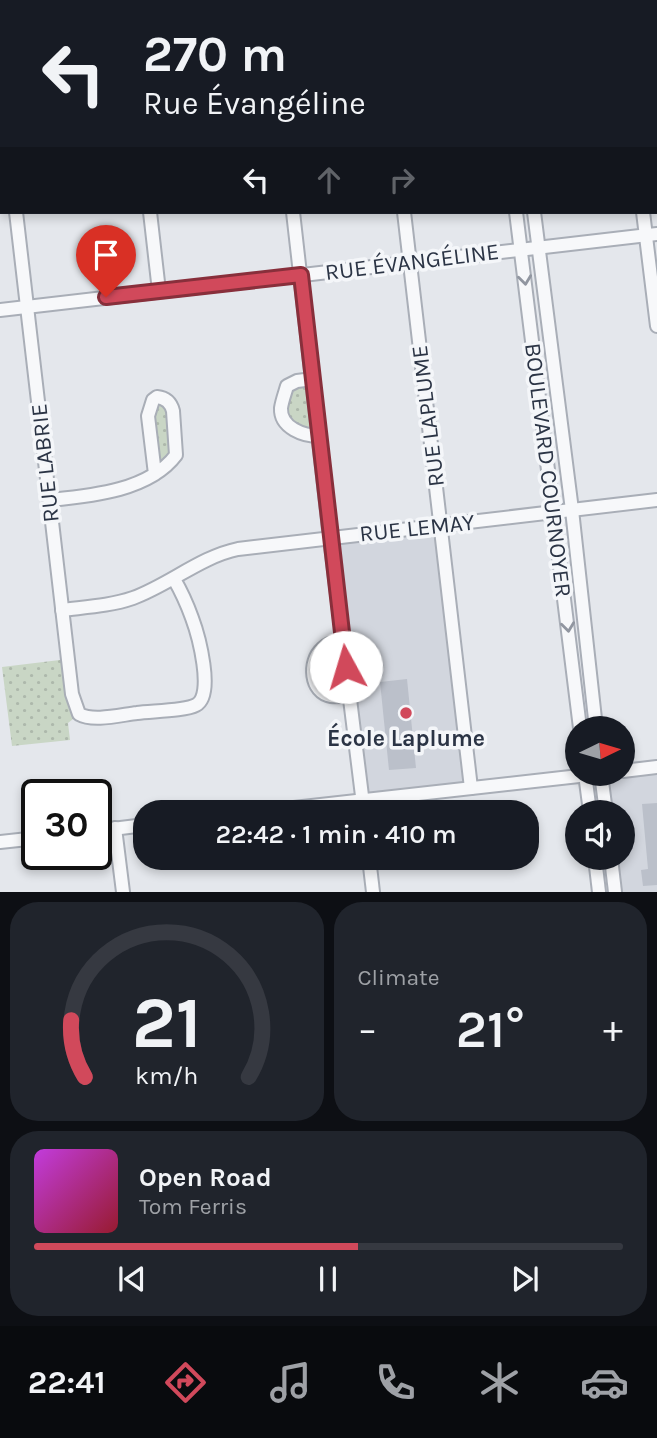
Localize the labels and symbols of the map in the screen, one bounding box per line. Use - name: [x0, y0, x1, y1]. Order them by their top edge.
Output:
- pin: [76, 225, 136, 297]
- street label: RUE ÉVANGÉLINE: [323, 238, 501, 286]
- one-way arrow: [517, 274, 532, 285]
- street label: BOULEVARD COURNOYER: [519, 341, 577, 599]
- street label: RUE LAPLUME: [406, 344, 450, 488]
- street label: RUE LABRIE: [25, 402, 65, 524]
- street label: RUE LEMAY: [358, 508, 476, 547]
- one-way arrow: [560, 622, 575, 633]
- position arrow: [309, 630, 383, 704]
- marker: École Laplume: [398, 705, 414, 721]
- north arrow: [565, 716, 635, 786]
- place label: École Laplume: [327, 722, 485, 752]
- speed limit sign: 30: [21, 779, 112, 870]

